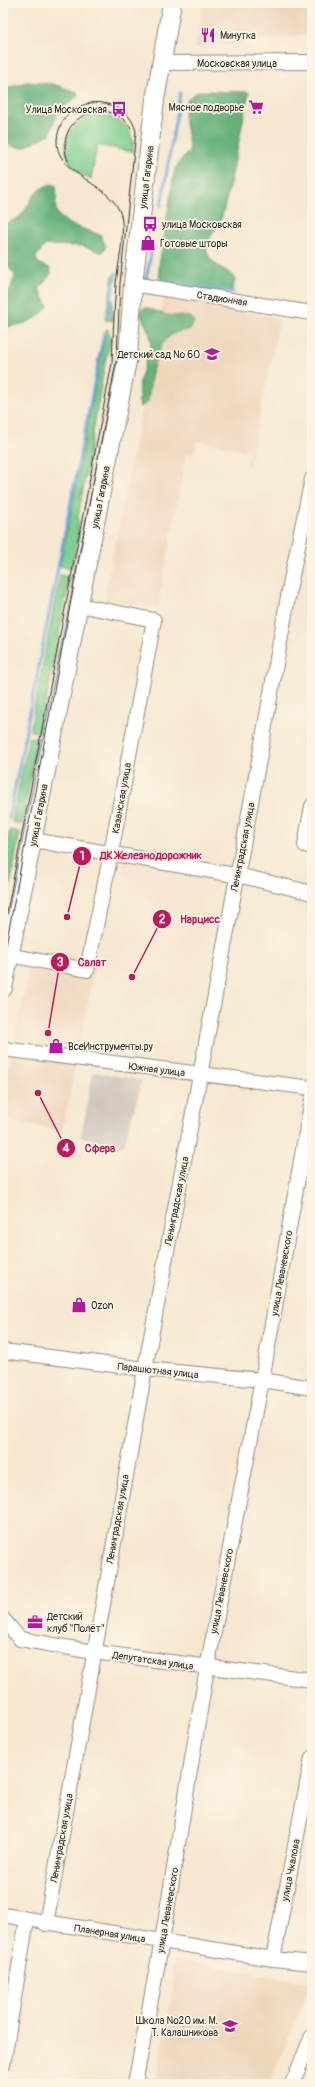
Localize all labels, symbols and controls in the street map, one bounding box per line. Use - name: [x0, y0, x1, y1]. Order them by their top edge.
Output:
- restaurant icon: Минутка: [199, 26, 217, 44]
- place label: Минутка: [220, 30, 256, 42]
- street label: Московская улица: [197, 58, 277, 70]
- supermarket icon: Мясное подворье: [247, 98, 265, 116]
- bus stop icon: Улица Московская: [110, 100, 128, 118]
- place label: Мясное подворье: [169, 102, 244, 114]
- place label: Улица Московская: [26, 104, 107, 116]
- street label: улица Гагарина: [137, 145, 157, 210]
- bus stop icon: улица Московская: [141, 215, 159, 233]
- place label: улица Московская: [161, 219, 242, 231]
- shop icon: Готовые шторы: [139, 234, 157, 252]
- place label: Готовые шторы: [160, 238, 228, 250]
- street label: Стадионная: [196, 289, 248, 309]
- school or university icon: Детский сад № 60: [203, 345, 221, 363]
- place label: Детский сад № 60: [117, 349, 200, 361]
- street label: улица Гагарина: [89, 465, 113, 530]
- street label: Казанская улица: [110, 762, 134, 834]
- street label: улица Гагарина: [27, 783, 51, 848]
- street label: Ленинградская улица: [228, 801, 258, 894]
- callout: ДК Железнодорожник: [72, 844, 210, 867]
- text: 1: [80, 849, 84, 864]
- text: ДК Железнодорожник: [99, 849, 202, 862]
- callout: Нарцисс: [152, 907, 228, 930]
- text: 2: [159, 912, 166, 927]
- text: Нарцисс: [180, 913, 221, 926]
- callout: Салат: [50, 950, 114, 973]
- text: 3: [57, 955, 64, 970]
- text: Салат: [78, 956, 107, 969]
- shop icon: ВсеИнструменты.ру: [47, 1037, 65, 1055]
- place label: ВсеИнструменты.ру: [68, 1041, 153, 1053]
- street label: Южная улица: [128, 1061, 186, 1079]
- callout: Сфера: [56, 1137, 123, 1160]
- text: 4: [62, 1141, 70, 1156]
- text: Сфера: [85, 1142, 115, 1155]
- street label: Ленинградская улица: [162, 1155, 192, 1248]
- street label: улица Леваневского: [268, 1229, 296, 1318]
- shop icon: Ozon: [70, 1296, 88, 1314]
- place label: Ozon: [91, 1300, 114, 1312]
- street label: Парашютная улица: [117, 1361, 199, 1381]
- street label: Ленинградская улица: [104, 1473, 132, 1566]
- street label: улица Леваневского: [208, 1547, 236, 1636]
- place label: Детский клуб "Полёт": [46, 1611, 105, 1635]
- office icon: Детский клуб "Полёт": [26, 1613, 44, 1631]
- street label: Депутатская улица: [111, 1649, 194, 1673]
- street label: Ленинградская улица: [48, 1792, 76, 1885]
- street label: улица Чкалова: [279, 1838, 303, 1903]
- street label: улица Леваневского: [154, 1866, 182, 1955]
- street label: Планерная улица: [73, 1922, 147, 1946]
- place label: Школа №20 им. М. Т. Калашникова: [136, 2015, 218, 2039]
- school or university icon: Школа №20 им. М. Т. Калашникова: [221, 2017, 239, 2035]

